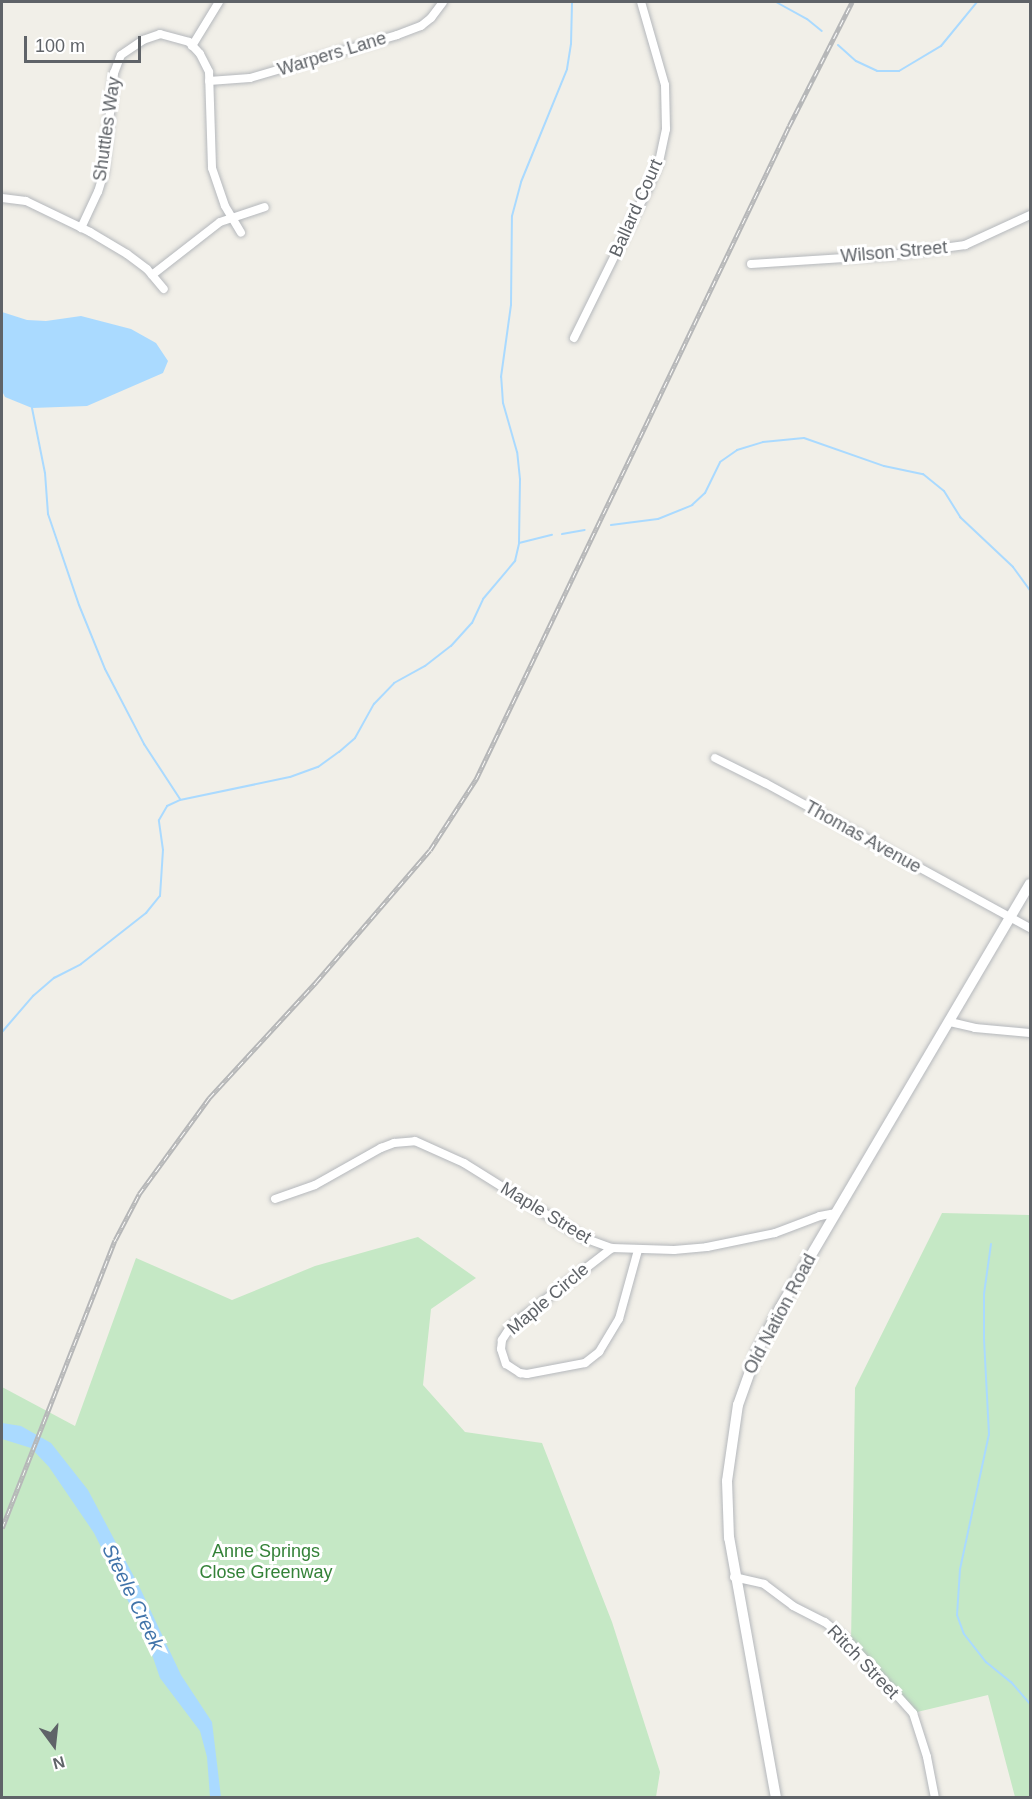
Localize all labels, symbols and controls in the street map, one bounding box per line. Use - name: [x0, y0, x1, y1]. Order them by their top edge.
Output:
- scale bar: [27, 24, 144, 62]
- street label: Warpers Lane: [275, 27, 389, 81]
- text: 100 m: [35, 36, 85, 56]
- street label: Shuttles Way: [89, 75, 125, 183]
- street label: Ballard Court: [605, 156, 667, 260]
- street label: Wilson Street: [840, 237, 948, 267]
- street label: Thomas Avenue: [801, 796, 925, 878]
- street label: Maple Street: [497, 1177, 595, 1249]
- street label: Old Nation Road: [739, 1250, 821, 1378]
- street label: Maple Circle: [503, 1259, 593, 1339]
- water label: Steele Creek: [97, 1540, 169, 1654]
- park label: Anne Springs Close Greenway: [199, 1541, 333, 1584]
- street label: Ritch Street: [823, 1621, 903, 1703]
- north arrow: [24, 1715, 84, 1775]
- text: N: [51, 1753, 67, 1773]

